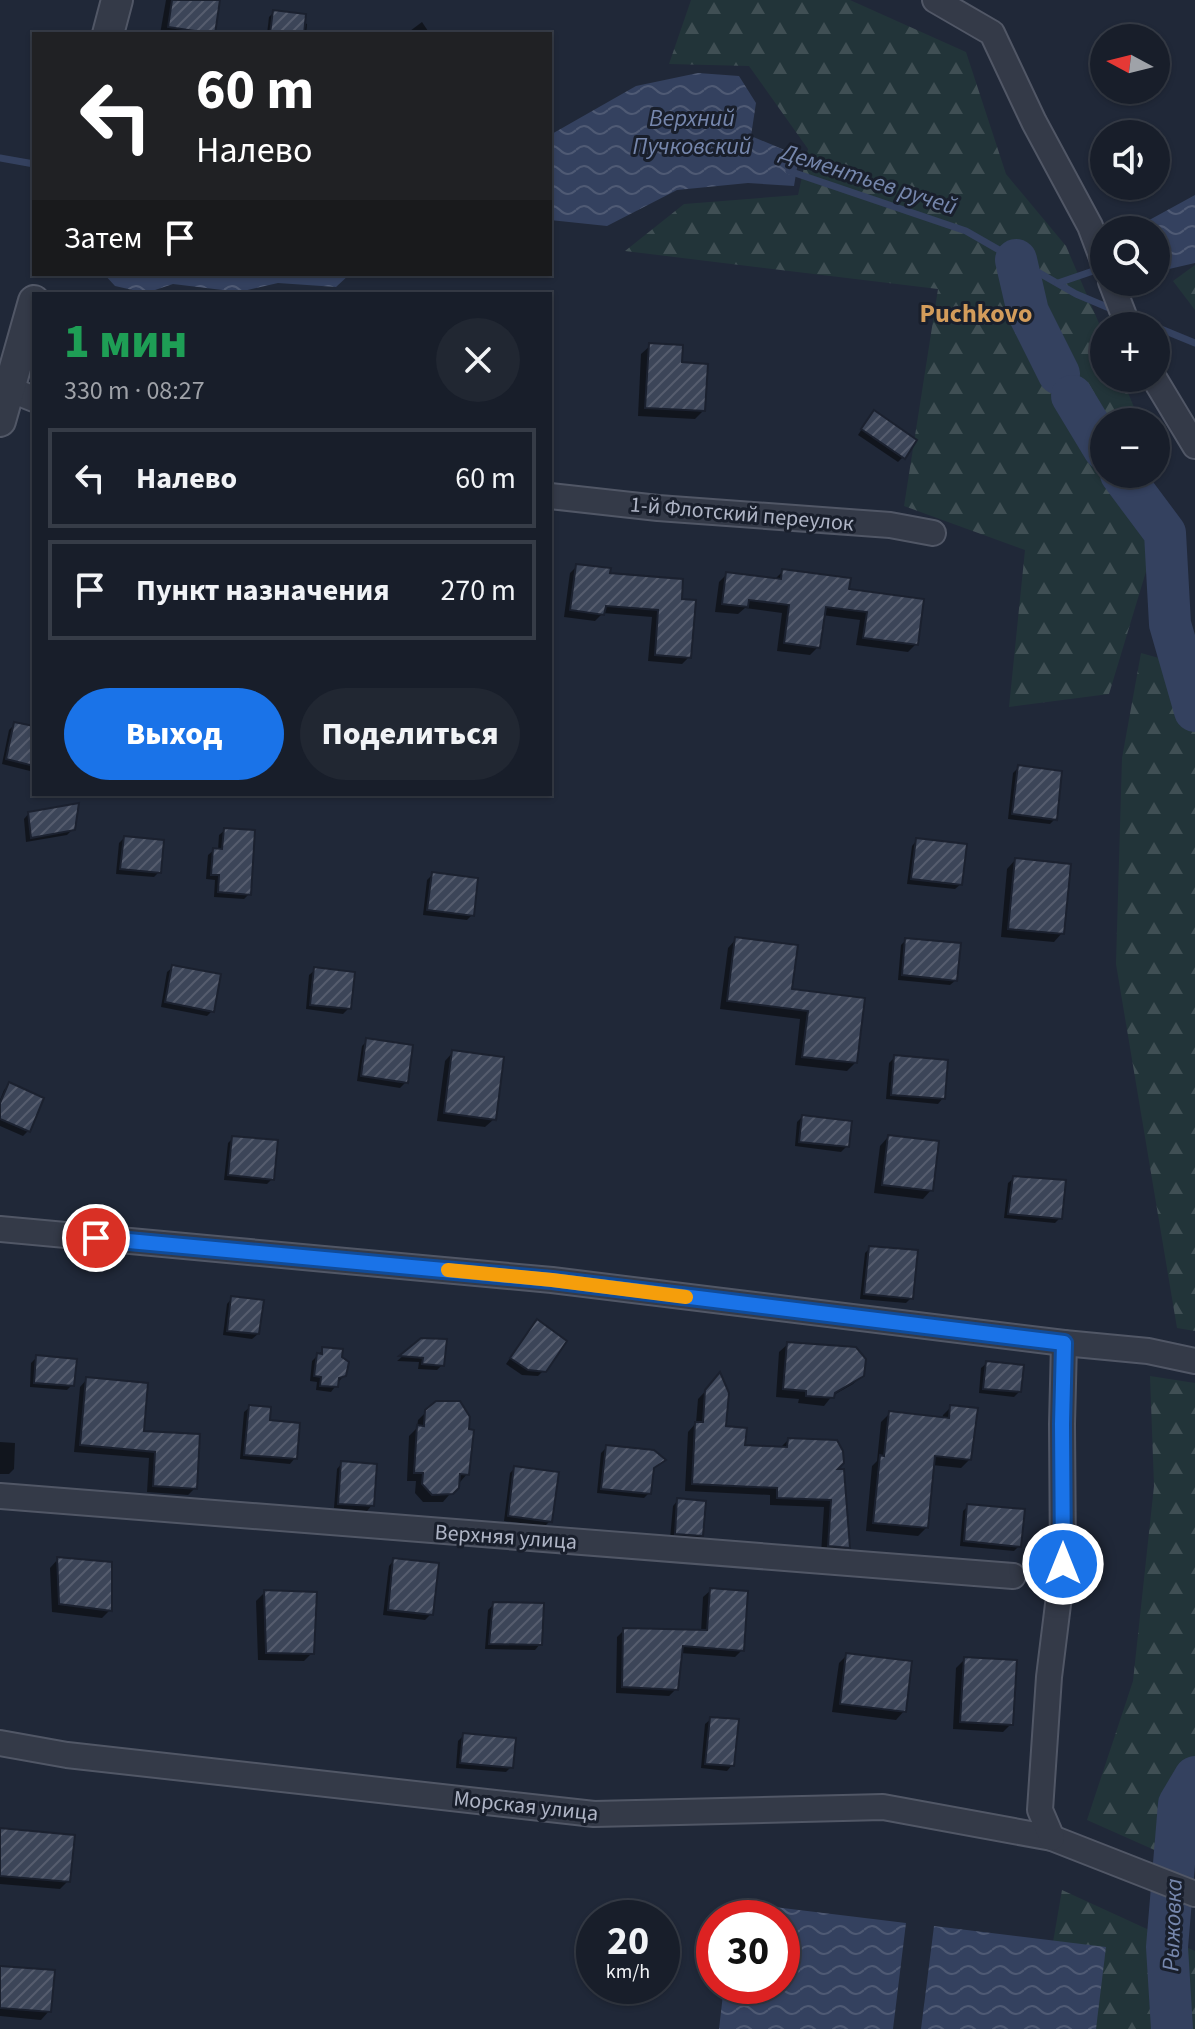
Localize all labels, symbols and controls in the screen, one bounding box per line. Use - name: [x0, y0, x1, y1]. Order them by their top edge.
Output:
- north arrow: [1090, 24, 1170, 104]
- map controls: [1090, 24, 1170, 488]
- text: 60 m: [196, 51, 314, 130]
- icon: left: [64, 64, 168, 168]
- water label: Верхний Пучковский: [633, 101, 751, 164]
- button: sound: [1090, 120, 1170, 200]
- text: Налево: [196, 125, 312, 176]
- water label: Дементьев ручей: [774, 134, 961, 224]
- icon: arrive: [158, 216, 202, 260]
- button: search: [1090, 216, 1170, 296]
- text: Затем: [64, 217, 142, 260]
- district label: Puchkovo: [920, 295, 1032, 332]
- text: 1 мин: [64, 308, 187, 376]
- button: +: [1090, 312, 1170, 392]
- button: close: [436, 318, 520, 402]
- text: 330 m · 08:27: [64, 372, 205, 409]
- button: −: [1090, 408, 1170, 488]
- icon: left: [68, 456, 112, 500]
- text: Налево: [136, 457, 237, 500]
- text: 60 m: [455, 457, 516, 500]
- street label: 1-й Флотский переулок: [629, 488, 855, 540]
- icon: arrive: [68, 568, 112, 612]
- text: Пункт назначения: [136, 569, 390, 612]
- text: 270 m: [440, 569, 516, 612]
- button: Выход: [64, 688, 284, 780]
- button: Поделиться: [300, 688, 520, 780]
- pin: [62, 1204, 130, 1272]
- icon: arrive: [74, 1216, 118, 1260]
- street label: Верхняя улица: [434, 1516, 578, 1558]
- position arrow: [1021, 1522, 1105, 1606]
- street label: Морская улица: [452, 1782, 600, 1830]
- water label: Рыжовка: [1153, 1878, 1192, 1972]
- speed limit sign: 30: [696, 1900, 800, 2004]
- text: 20: [607, 1913, 649, 1970]
- text: km/h: [606, 1958, 650, 1986]

